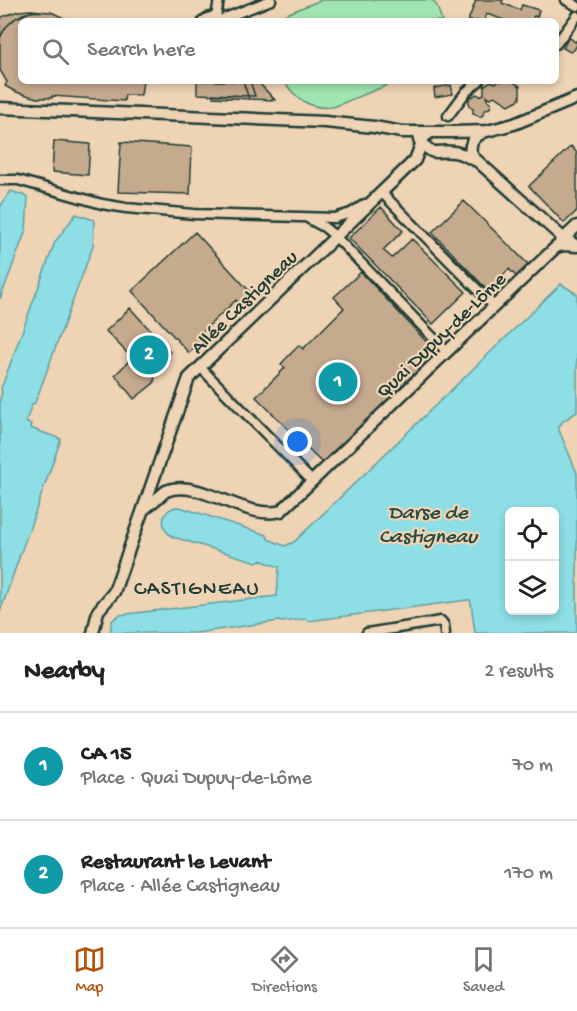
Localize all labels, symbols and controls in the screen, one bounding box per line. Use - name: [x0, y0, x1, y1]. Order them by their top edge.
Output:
- search box: [18, 18, 559, 84]
- icon: search: [39, 35, 72, 68]
- text: Search here: [87, 38, 195, 64]
- street label: Allée Castigneau: [187, 246, 304, 360]
- street label: Quai Dupuy-de-Lôme: [373, 268, 513, 404]
- pin: 2: [130, 332, 168, 378]
- pin: 1: [318, 360, 358, 404]
- your location: [283, 427, 312, 456]
- water label: Darse de Castigneau: [379, 502, 479, 551]
- map controls: [505, 507, 559, 615]
- button: locate: [505, 507, 559, 561]
- button: layers: [505, 561, 559, 615]
- district label: CASTIGNEAU: [134, 578, 260, 603]
- text: Nearby: [24, 657, 105, 688]
- text: 2 results: [484, 661, 553, 684]
- text: CA 15: [81, 742, 132, 768]
- text: 1: [39, 755, 48, 778]
- text: 70 m: [512, 755, 553, 778]
- text: Place · Quai Dupuy-de-Lôme: [81, 768, 312, 791]
- text: Restaurant le Levant: [81, 850, 270, 876]
- text: 2: [39, 863, 48, 886]
- text: 170 m: [504, 863, 553, 886]
- text: Place · Allée Castigneau: [81, 876, 280, 899]
- tab: Map: [73, 943, 106, 998]
- tab: Directions: [252, 943, 317, 998]
- tab: Saved: [463, 943, 504, 998]

